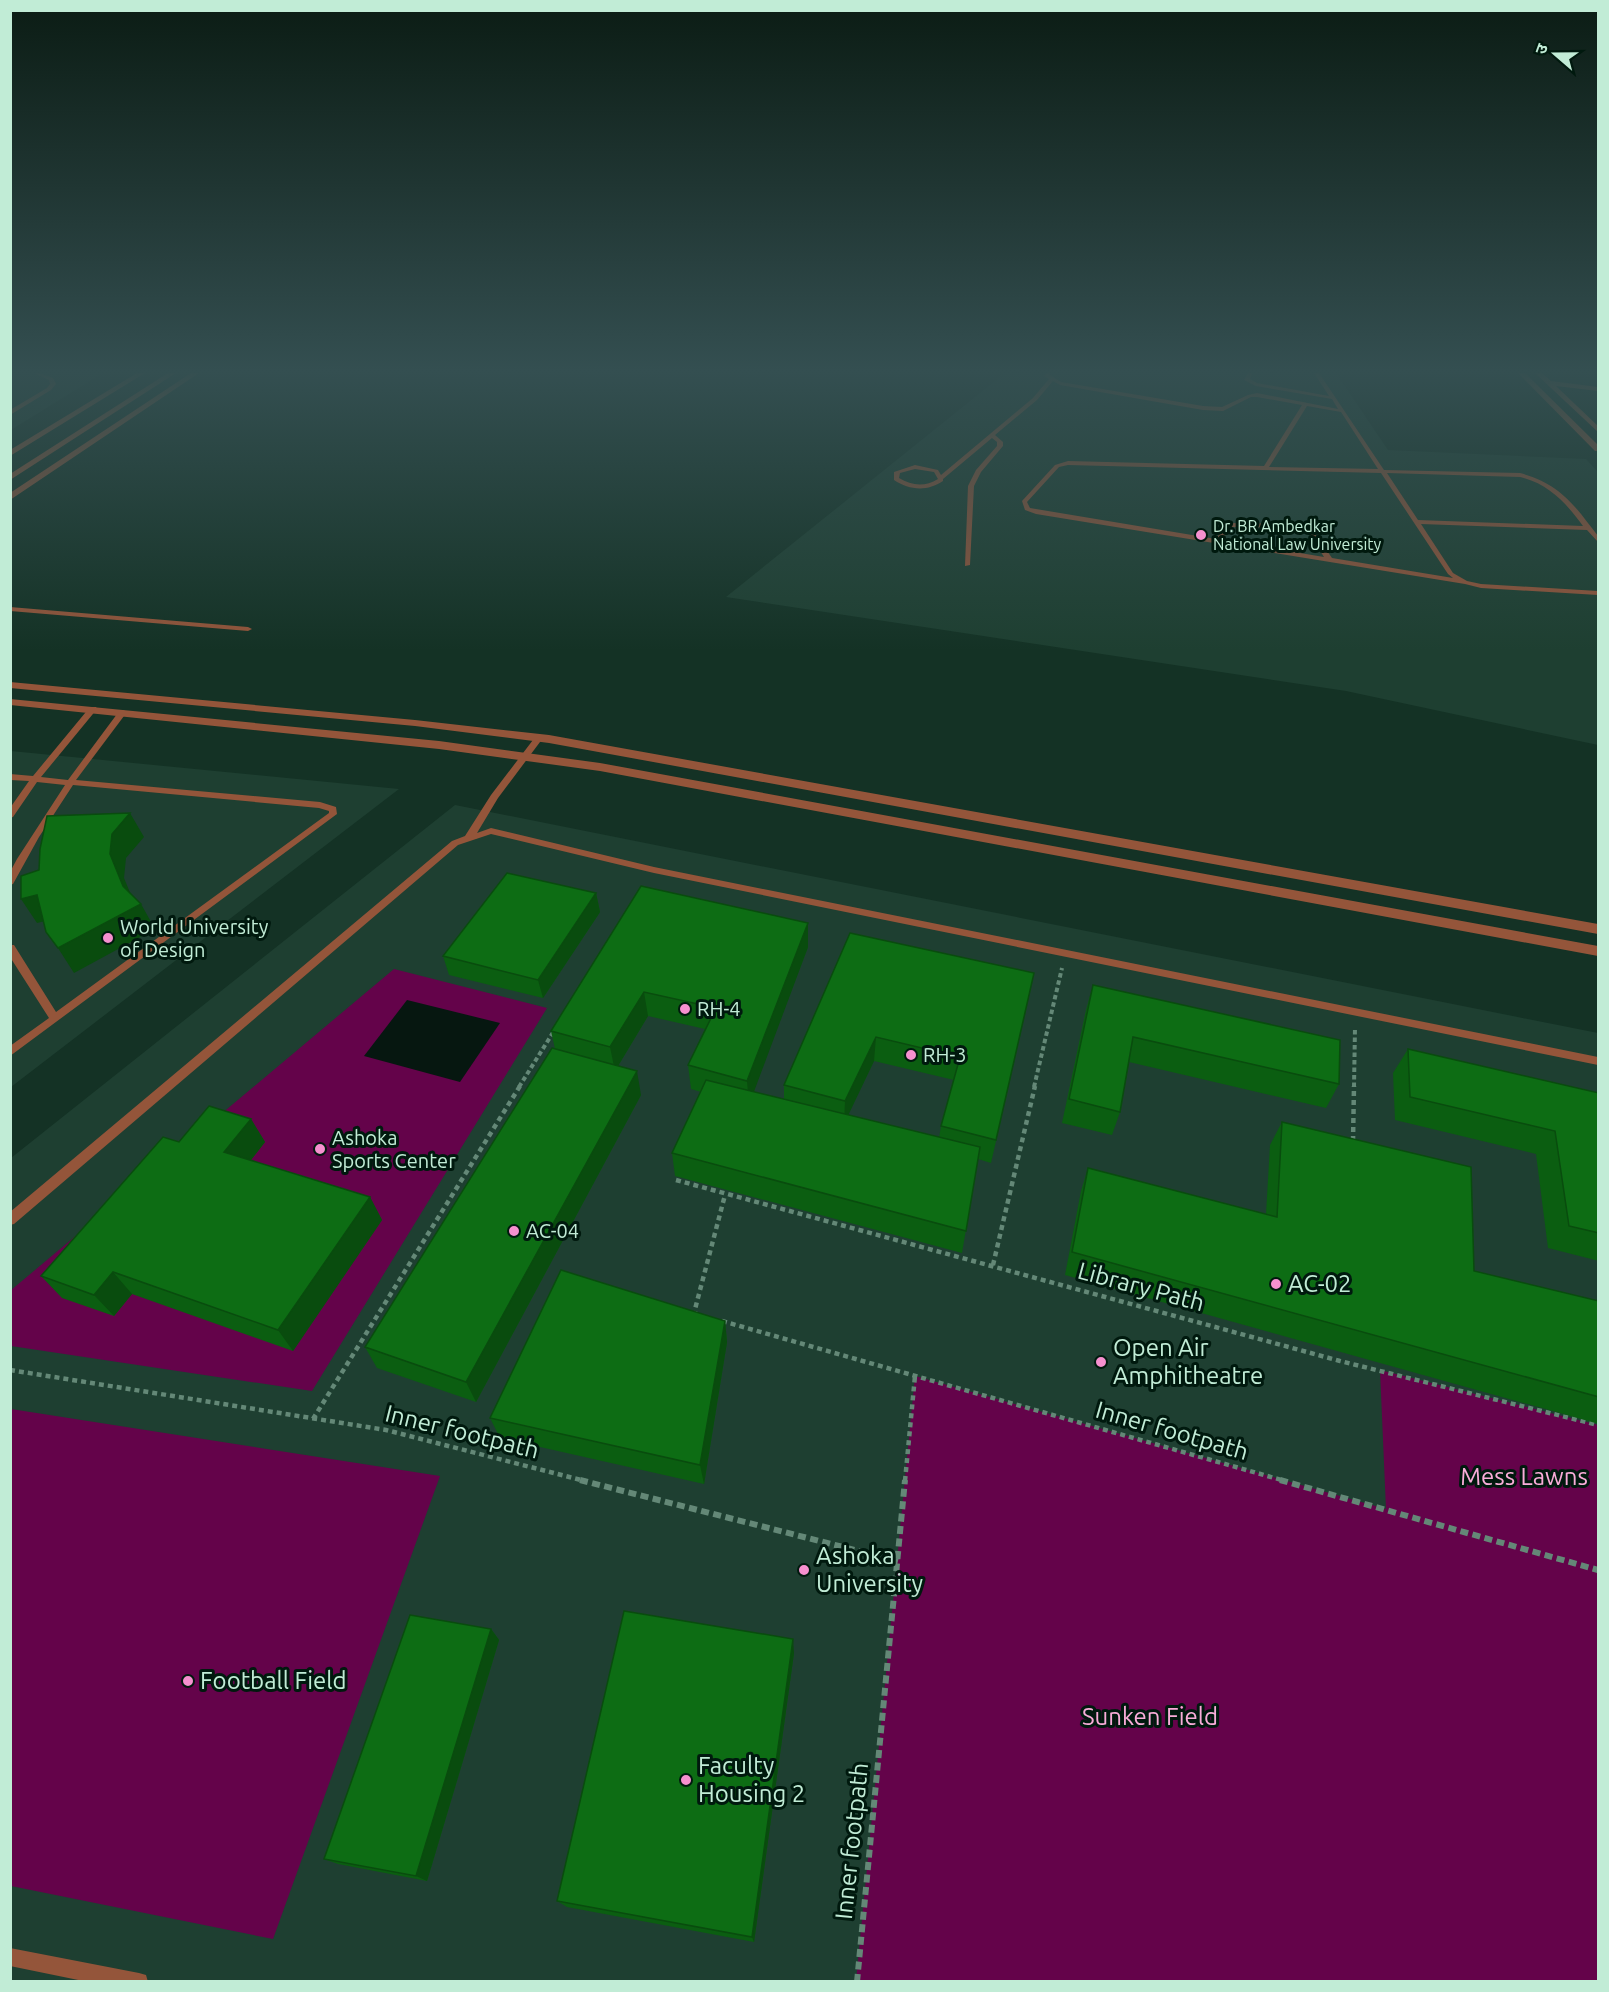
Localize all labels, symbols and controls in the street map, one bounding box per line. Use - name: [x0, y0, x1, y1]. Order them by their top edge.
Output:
- north arrow: [1525, 24, 1585, 84]
- text: उ: [1531, 41, 1551, 56]
- place label: Dr. BR Ambedkar National Law University: [1213, 517, 1382, 553]
- marker: Dr. BR Ambedkar National Law University: [1194, 528, 1208, 542]
- place label: World University of Design: [120, 915, 269, 961]
- marker: World University of Design: [101, 931, 115, 945]
- place label: RH-4: [697, 997, 740, 1020]
- marker: RH-4: [678, 1002, 692, 1016]
- place label: RH-3: [923, 1043, 966, 1066]
- marker: RH-3: [904, 1048, 918, 1062]
- place label: Ashoka Sports Center: [332, 1126, 456, 1172]
- marker: Ashoka Sports Center: [313, 1142, 327, 1156]
- place label: AC-04: [526, 1219, 579, 1242]
- marker: AC-04: [507, 1224, 521, 1238]
- street label: Library Path: [1075, 1257, 1207, 1316]
- place label: AC-02: [1288, 1270, 1352, 1297]
- marker: AC-02: [1269, 1277, 1283, 1291]
- place label: Open Air Amphitheatre: [1113, 1334, 1263, 1389]
- marker: Open Air Amphitheatre: [1094, 1355, 1108, 1369]
- street label: Inner footpath: [1093, 1396, 1252, 1465]
- street label: Inner footpath: [382, 1399, 542, 1464]
- park label: Mess Lawns: [1460, 1463, 1588, 1490]
- place label: Ashoka University: [816, 1542, 924, 1597]
- marker: Ashoka University: [797, 1563, 811, 1577]
- place label: Football Field: [200, 1667, 347, 1694]
- marker: Football Field: [181, 1674, 195, 1688]
- park label: Sunken Field: [1082, 1703, 1218, 1730]
- place label: Faculty Housing 2: [698, 1752, 805, 1807]
- street label: Inner footpath: [830, 1761, 873, 1921]
- marker: Faculty Housing 2: [679, 1773, 693, 1787]

